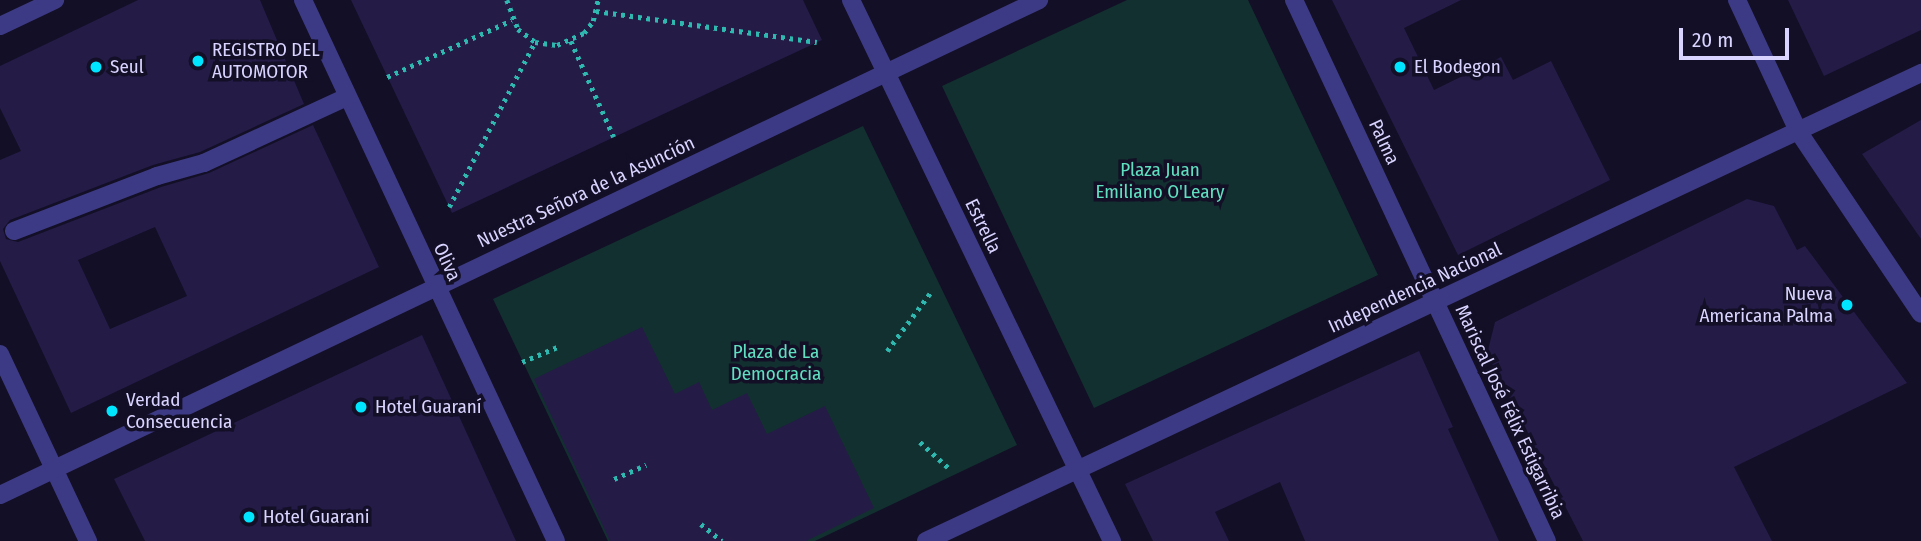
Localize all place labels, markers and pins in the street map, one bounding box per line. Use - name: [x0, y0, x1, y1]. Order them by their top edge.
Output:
- place label: REGISTRO DEL AUTOMOTOR: [212, 39, 320, 83]
- marker: REGISTRO DEL AUTOMOTOR: [190, 53, 206, 69]
- place label: Seul: [110, 56, 144, 78]
- place label: El Bodegon: [1414, 56, 1501, 78]
- marker: Seul: [88, 59, 104, 75]
- marker: El Bodegon: [1392, 59, 1408, 75]
- place label: Nueva Americana Palma: [1700, 283, 1833, 327]
- marker: Nueva Americana Palma: [1839, 297, 1855, 313]
- place label: Verdad Consecuencia: [126, 389, 232, 433]
- place label: Hotel Guaraní: [375, 396, 482, 418]
- marker: Hotel Guaraní: [353, 399, 369, 415]
- marker: Verdad Consecuencia: [104, 403, 120, 419]
- place label: Hotel Guarani: [263, 506, 370, 528]
- marker: Hotel Guarani: [241, 509, 257, 525]

